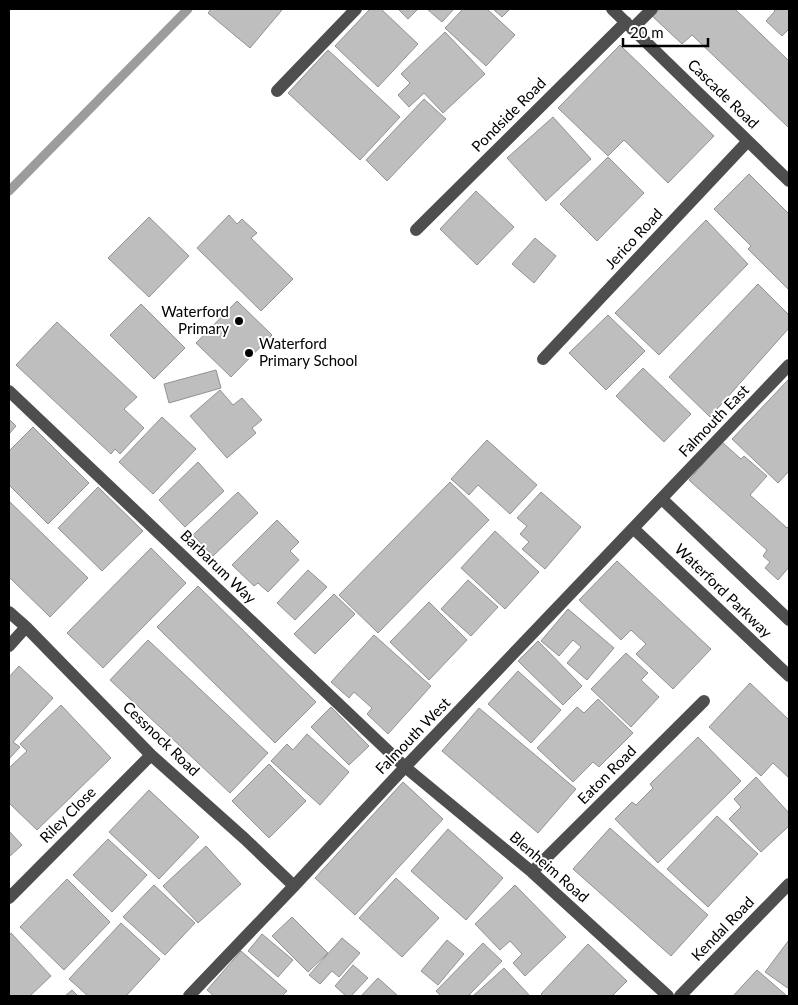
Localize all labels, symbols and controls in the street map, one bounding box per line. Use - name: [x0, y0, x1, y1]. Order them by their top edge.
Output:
- scale bar: [623, 15, 708, 47]
- text: 20 m: [630, 23, 664, 41]
- street label: Cascade Road: [684, 55, 763, 132]
- street label: Pondside Road: [467, 73, 549, 155]
- street label: Jerico Road: [601, 204, 666, 272]
- place label: Waterford Primary: [161, 302, 229, 337]
- marker: Waterford Primary: [233, 315, 245, 327]
- place label: Waterford Primary School: [259, 334, 358, 369]
- marker: Waterford Primary School: [243, 347, 255, 359]
- street label: Falmouth East: [674, 380, 753, 460]
- street label: Barbarum Way: [177, 526, 260, 607]
- street label: Waterford Parkway: [672, 539, 776, 641]
- street label: Falmouth West: [371, 693, 454, 777]
- street label: Cessnock Road: [120, 697, 204, 779]
- street label: Eaton Road: [573, 741, 639, 807]
- street label: Riley Close: [36, 782, 99, 846]
- street label: Blenheim Road: [506, 827, 593, 905]
- street label: Kendal Road: [687, 892, 757, 964]

